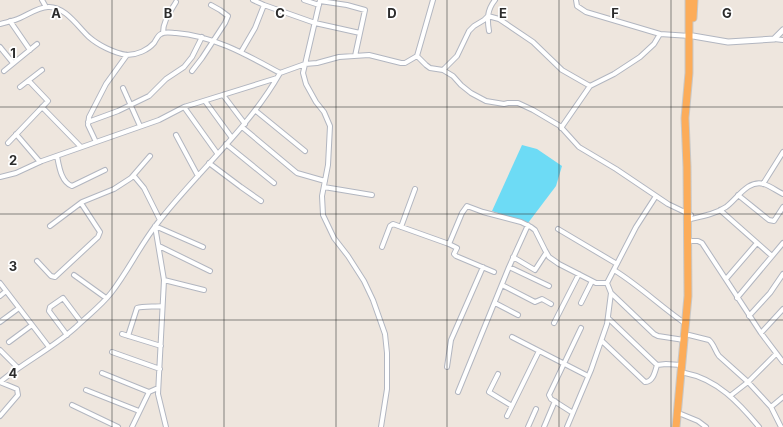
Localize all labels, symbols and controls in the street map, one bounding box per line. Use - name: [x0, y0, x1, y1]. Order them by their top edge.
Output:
- text: A: [51, 5, 61, 21]
- text: B: [164, 5, 173, 21]
- text: C: [275, 5, 285, 21]
- text: D: [387, 5, 397, 21]
- text: E: [499, 5, 507, 21]
- text: F: [611, 5, 619, 21]
- text: G: [722, 5, 732, 21]
- text: 1: [10, 45, 16, 61]
- text: 2: [9, 152, 17, 168]
- text: 3: [9, 258, 17, 274]
- text: 4: [9, 365, 18, 381]

